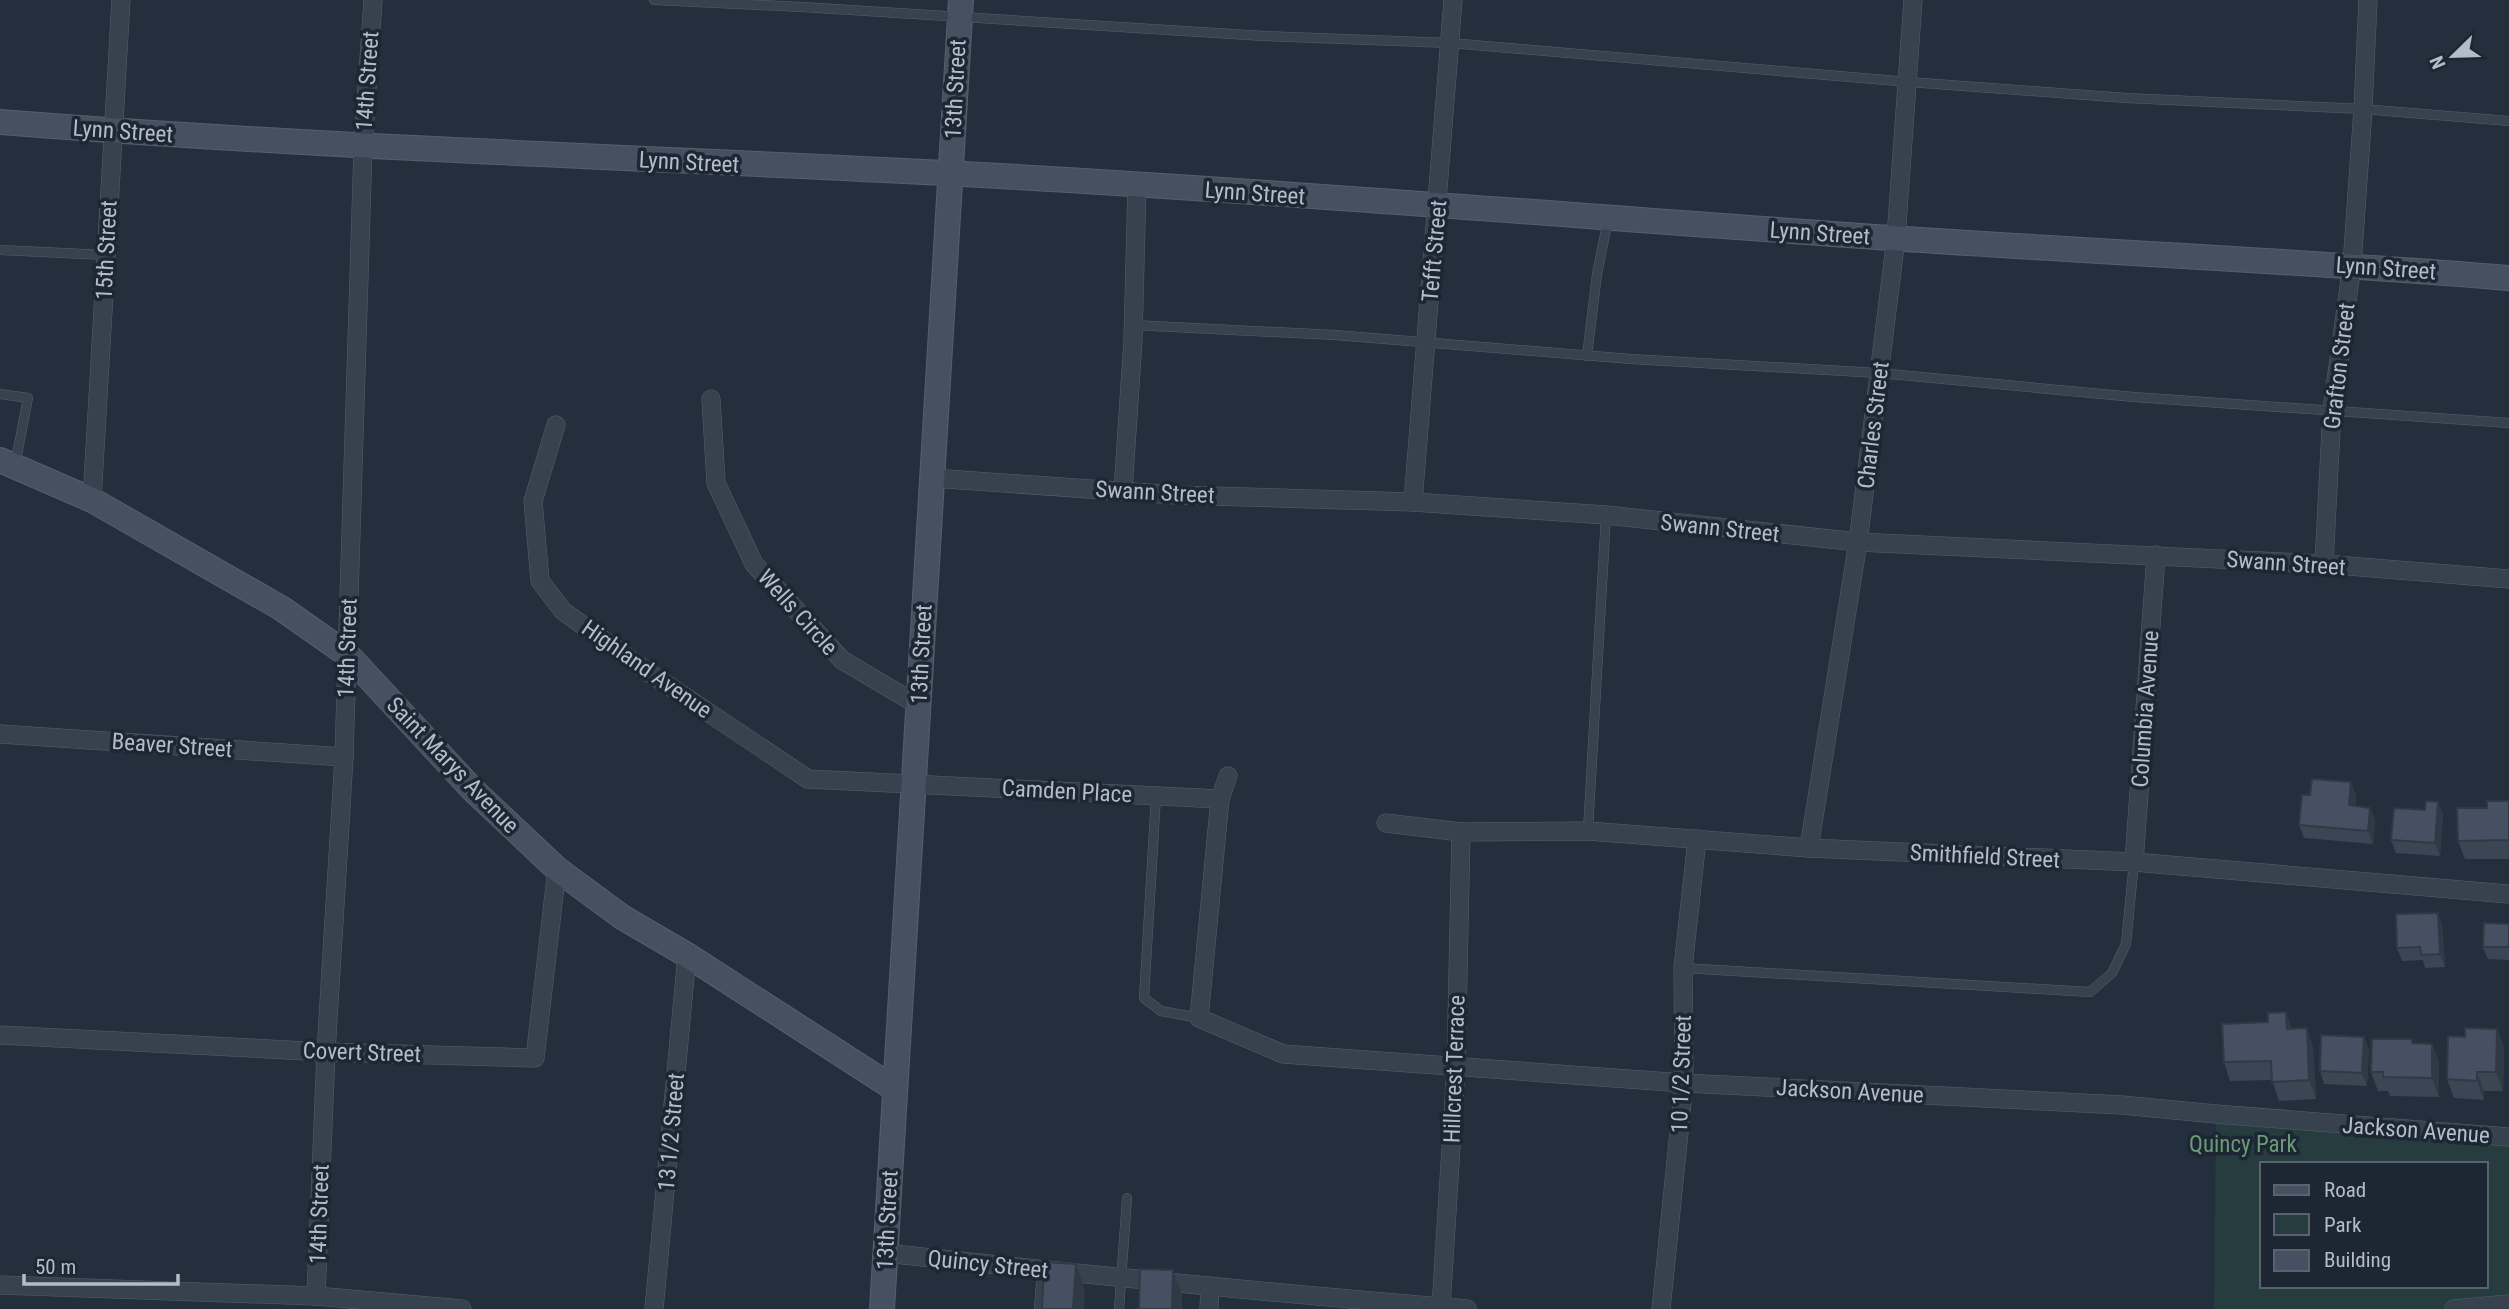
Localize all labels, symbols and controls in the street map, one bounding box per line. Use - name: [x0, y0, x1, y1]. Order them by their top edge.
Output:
- north arrow: [2418, 21, 2488, 91]
- street label: 14th Street: [351, 30, 384, 132]
- street label: 13th Street: [939, 38, 972, 140]
- text: N: [2425, 53, 2451, 72]
- street label: Lynn Street: [72, 115, 174, 148]
- street label: Lynn Street: [638, 146, 740, 179]
- street label: Lynn Street: [1204, 177, 1306, 210]
- street label: 15th Street: [90, 199, 123, 301]
- street label: Tefft Street: [1417, 199, 1452, 303]
- street label: Lynn Street: [1769, 217, 1871, 250]
- street label: Lynn Street: [2335, 252, 2437, 285]
- street label: Grafton Street: [2318, 301, 2361, 431]
- street label: Charles Street: [1852, 360, 1895, 490]
- street label: Swann Street: [1095, 476, 1215, 509]
- street label: Swann Street: [1659, 509, 1781, 548]
- street label: Swann Street: [2225, 546, 2346, 581]
- street label: Wells Circle: [752, 564, 843, 661]
- street label: 14th Street: [332, 598, 363, 698]
- street label: 13th Street: [905, 603, 938, 705]
- street label: Highland Avenue: [577, 615, 717, 724]
- street label: Columbia Avenue: [2127, 630, 2164, 789]
- street label: Saint Marys Avenue: [381, 692, 524, 839]
- street label: Beaver Street: [111, 728, 233, 763]
- street label: Camden Place: [1001, 775, 1133, 808]
- street label: Smithfield Street: [1909, 839, 2061, 874]
- street label: Hillcrest Terrace: [1438, 995, 1471, 1143]
- street label: 10 1/2 Street: [1666, 1014, 1697, 1134]
- street label: Covert Street: [302, 1037, 422, 1068]
- street label: 13 1/2 Street: [653, 1072, 690, 1192]
- street label: Jackson Avenue: [1775, 1074, 1924, 1109]
- street label: Jackson Avenue: [2341, 1112, 2491, 1149]
- park label: Quincy Park: [2189, 1131, 2298, 1158]
- legend: [2260, 1162, 2488, 1288]
- street label: 14th Street: [304, 1164, 335, 1264]
- street label: 13th Street: [871, 1169, 904, 1271]
- text: Road: [2324, 1178, 2366, 1202]
- text: Park: [2324, 1213, 2362, 1237]
- scale bar: [24, 1242, 178, 1286]
- street label: Quincy Street: [926, 1245, 1049, 1284]
- text: Building: [2324, 1248, 2391, 1272]
- text: 50 m: [35, 1255, 76, 1279]

